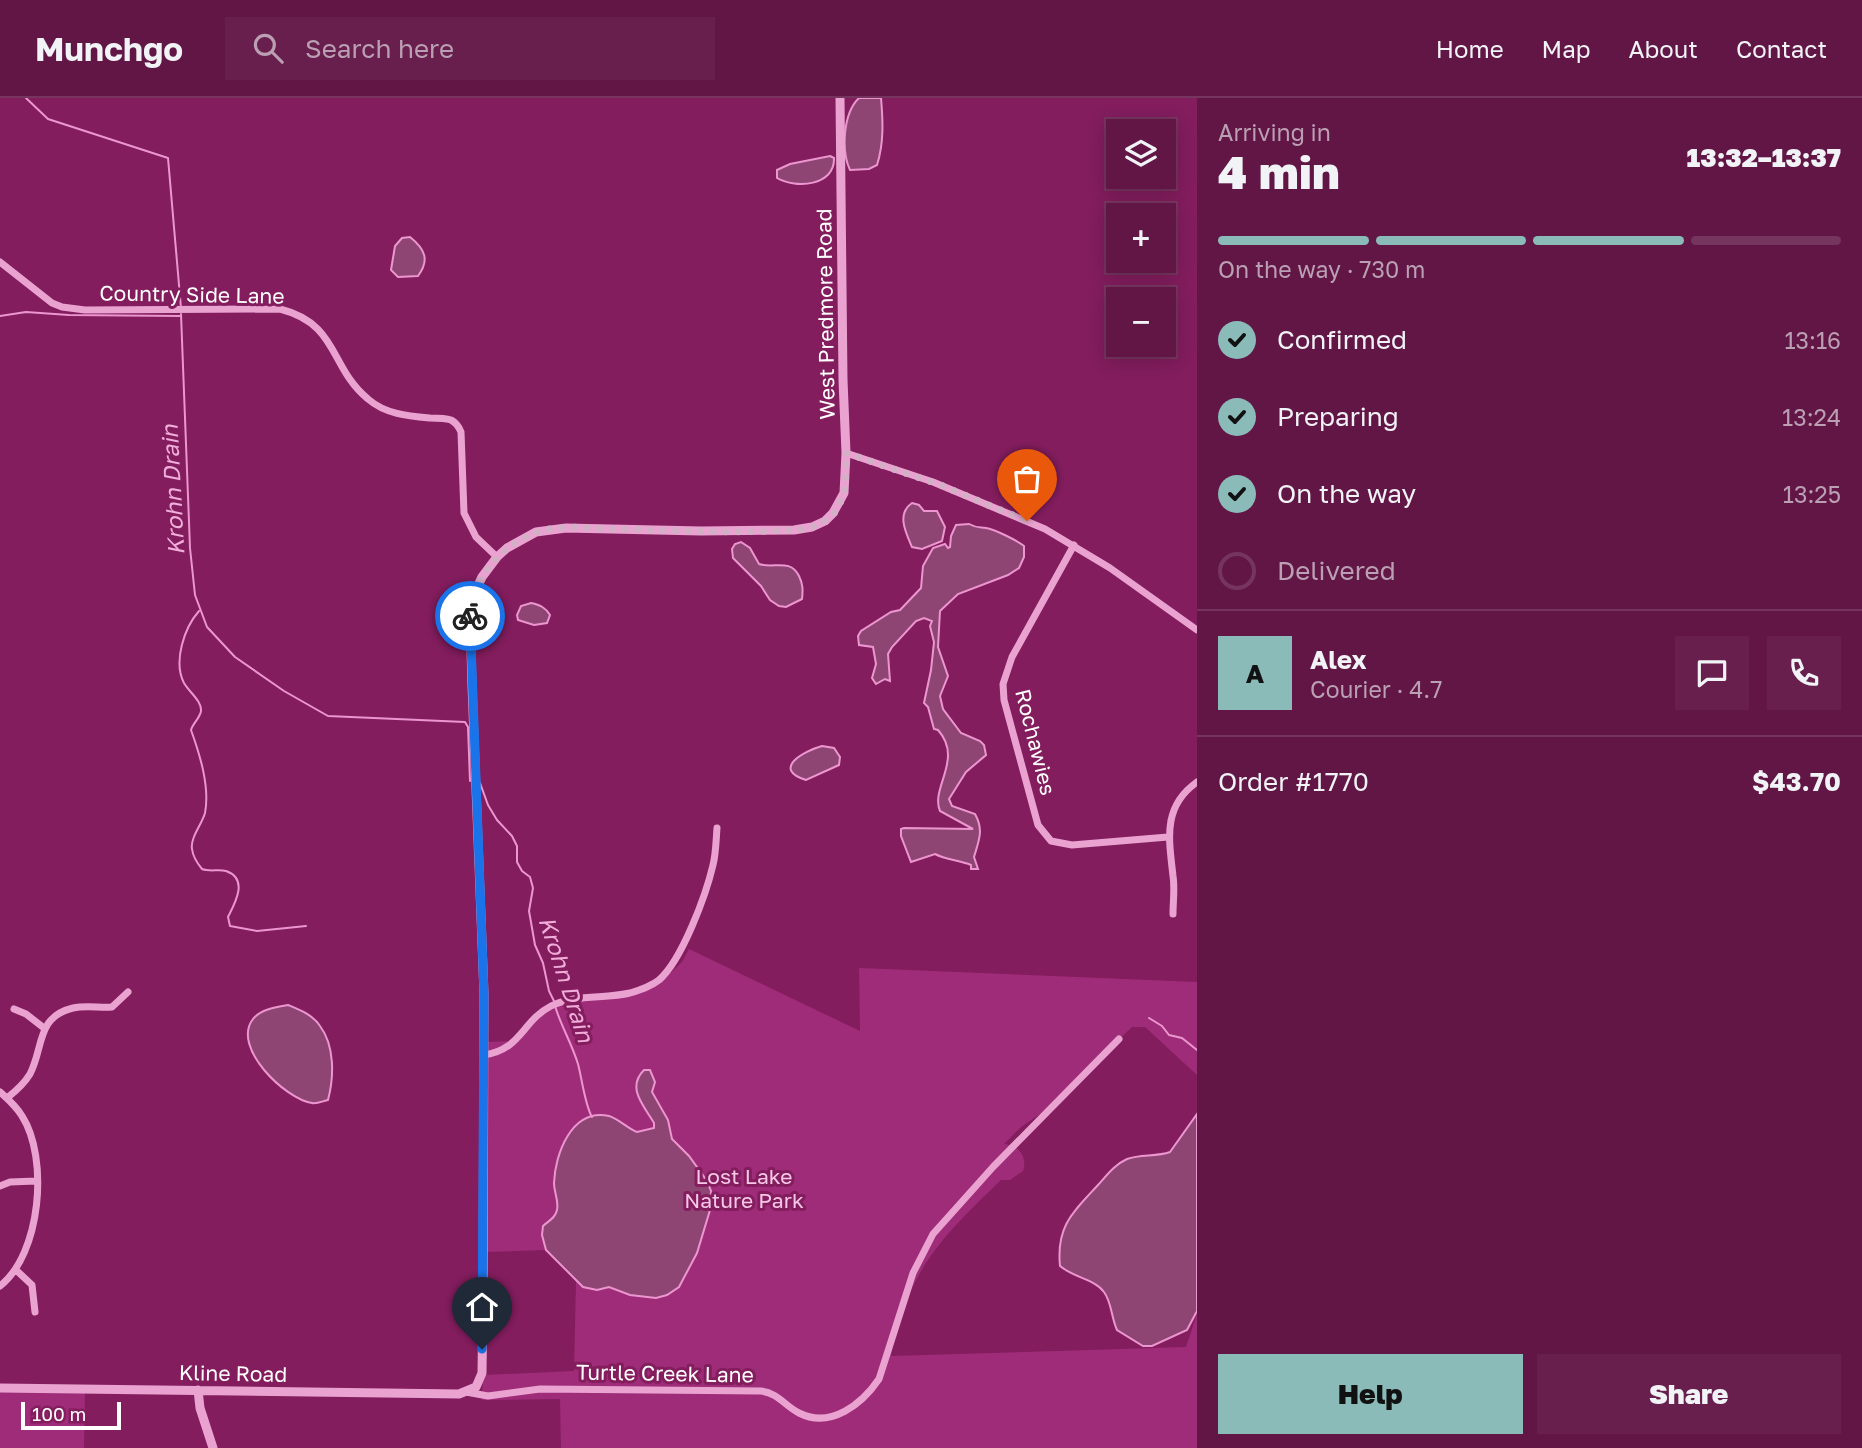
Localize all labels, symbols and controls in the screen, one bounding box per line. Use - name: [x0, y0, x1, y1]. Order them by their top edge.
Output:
- search box: [225, 17, 715, 80]
- text: Munchgo: [35, 29, 183, 68]
- icon: search: [249, 29, 287, 67]
- text: Search here: [305, 33, 454, 64]
- text: Home: [1436, 34, 1504, 63]
- text: Map: [1542, 34, 1591, 63]
- text: About: [1629, 34, 1698, 63]
- text: Contact: [1736, 34, 1827, 63]
- text: Arriving in: [1218, 118, 1331, 146]
- map controls: [1106, 119, 1176, 357]
- button: layers: [1106, 119, 1176, 189]
- text: 13:32–13:37: [1687, 142, 1841, 173]
- text: 4 min: [1218, 144, 1340, 199]
- button: +: [1106, 203, 1176, 273]
- street label: West Predmore Road: [810, 208, 840, 420]
- text: On the way · 730 m: [1218, 255, 1425, 283]
- street label: Country Side Lane: [99, 279, 285, 309]
- button: −: [1106, 287, 1176, 357]
- icon: check: [1218, 321, 1256, 359]
- text: Confirmed: [1277, 324, 1407, 355]
- text: 13:16: [1784, 326, 1841, 354]
- icon: check: [1218, 398, 1256, 436]
- text: Preparing: [1277, 401, 1399, 432]
- text: 13:24: [1782, 403, 1841, 431]
- water label: Krohn Drain: [155, 423, 189, 556]
- pin: [997, 449, 1057, 521]
- icon: bag: [1008, 460, 1046, 498]
- icon: check: [1218, 475, 1256, 513]
- text: On the way: [1277, 478, 1416, 509]
- text: 13:25: [1783, 480, 1841, 508]
- text: Delivered: [1277, 555, 1396, 586]
- courier: [435, 581, 505, 651]
- icon: bike: [451, 597, 489, 635]
- button: chat: [1675, 636, 1749, 710]
- button: phone: [1767, 636, 1841, 710]
- text: Alex: [1310, 644, 1367, 675]
- text: A: [1246, 658, 1264, 689]
- text: Courier · 4.7: [1310, 675, 1442, 703]
- street label: Rochawies: [1010, 686, 1062, 798]
- text: Order #1770: [1218, 766, 1369, 797]
- text: $43.70: [1752, 766, 1841, 797]
- water label: Krohn Drain: [534, 913, 601, 1046]
- park label: Lost Lake Nature Park: [684, 1163, 804, 1213]
- pin: [452, 1277, 512, 1349]
- icon: home: [463, 1288, 501, 1326]
- button: Help: [1218, 1354, 1523, 1434]
- button: Share: [1537, 1354, 1841, 1434]
- street label: Turtle Creek Lane: [576, 1358, 754, 1388]
- street label: Kline Road: [179, 1359, 287, 1387]
- scale bar: [21, 1399, 121, 1431]
- text: 100 m: [32, 1402, 86, 1425]

